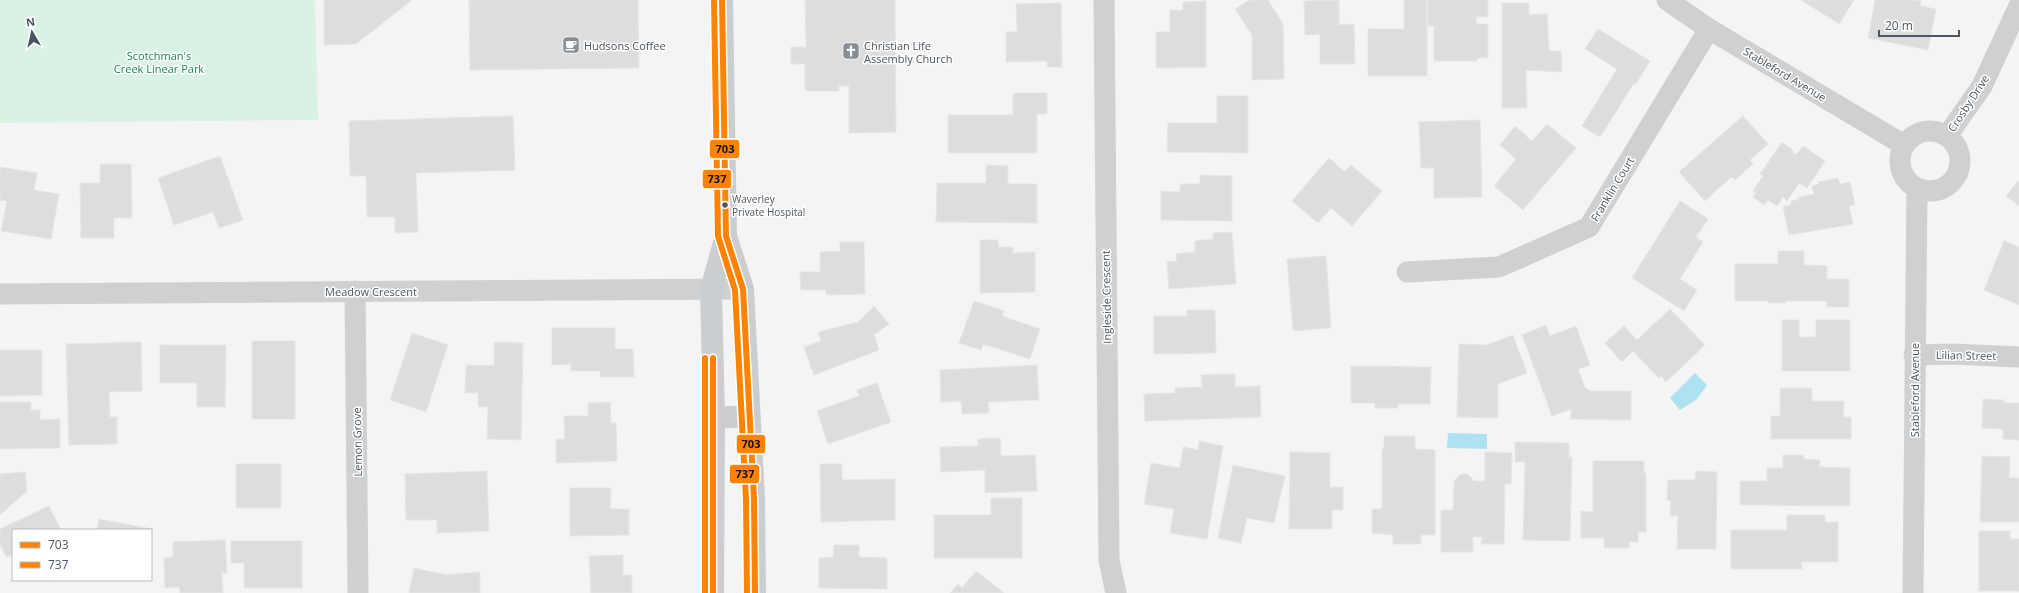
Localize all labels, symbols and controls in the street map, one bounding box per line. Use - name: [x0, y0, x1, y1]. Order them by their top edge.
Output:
- north arrow: [12, 12, 52, 52]
- scale bar: [1879, 12, 1959, 38]
- text: N: [25, 14, 36, 30]
- text: 20 m: [1885, 17, 1913, 34]
- cafe icon: Hudsons Coffee: [561, 35, 581, 55]
- place label: Hudsons Coffee: [584, 38, 666, 53]
- place label: Christian Life Assembly Church: [864, 38, 953, 66]
- church icon: Christian Life Assembly Church: [841, 41, 861, 61]
- street label: Stableford Avenue: [1741, 43, 1829, 105]
- park label: Scotchman's Creek Linear Park: [114, 48, 204, 76]
- street label: Crosby Drive: [1944, 72, 1992, 134]
- line badge: 703: [709, 139, 740, 159]
- text: 703: [716, 141, 734, 156]
- street label: Franklin Court: [1587, 154, 1637, 224]
- line badge: 737: [702, 169, 732, 189]
- text: 737: [708, 171, 726, 186]
- place label: Waverley Private Hospital: [732, 192, 805, 219]
- marker: Waverley Private Hospital: [720, 200, 730, 210]
- street label: Ingleside Crescent: [1098, 250, 1114, 344]
- street label: Meadow Crescent: [325, 284, 417, 299]
- street label: Stableford Avenue: [1907, 343, 1922, 437]
- street label: Lilian Street: [1936, 347, 1996, 363]
- street label: Lemon Grove: [349, 407, 365, 477]
- line badge: 703: [736, 434, 766, 454]
- text: 703: [742, 436, 760, 451]
- line badge: 737: [729, 464, 760, 484]
- text: 737: [736, 466, 754, 481]
- legend: [12, 529, 152, 581]
- text: 703: [48, 536, 69, 553]
- text: 737: [48, 556, 69, 573]

